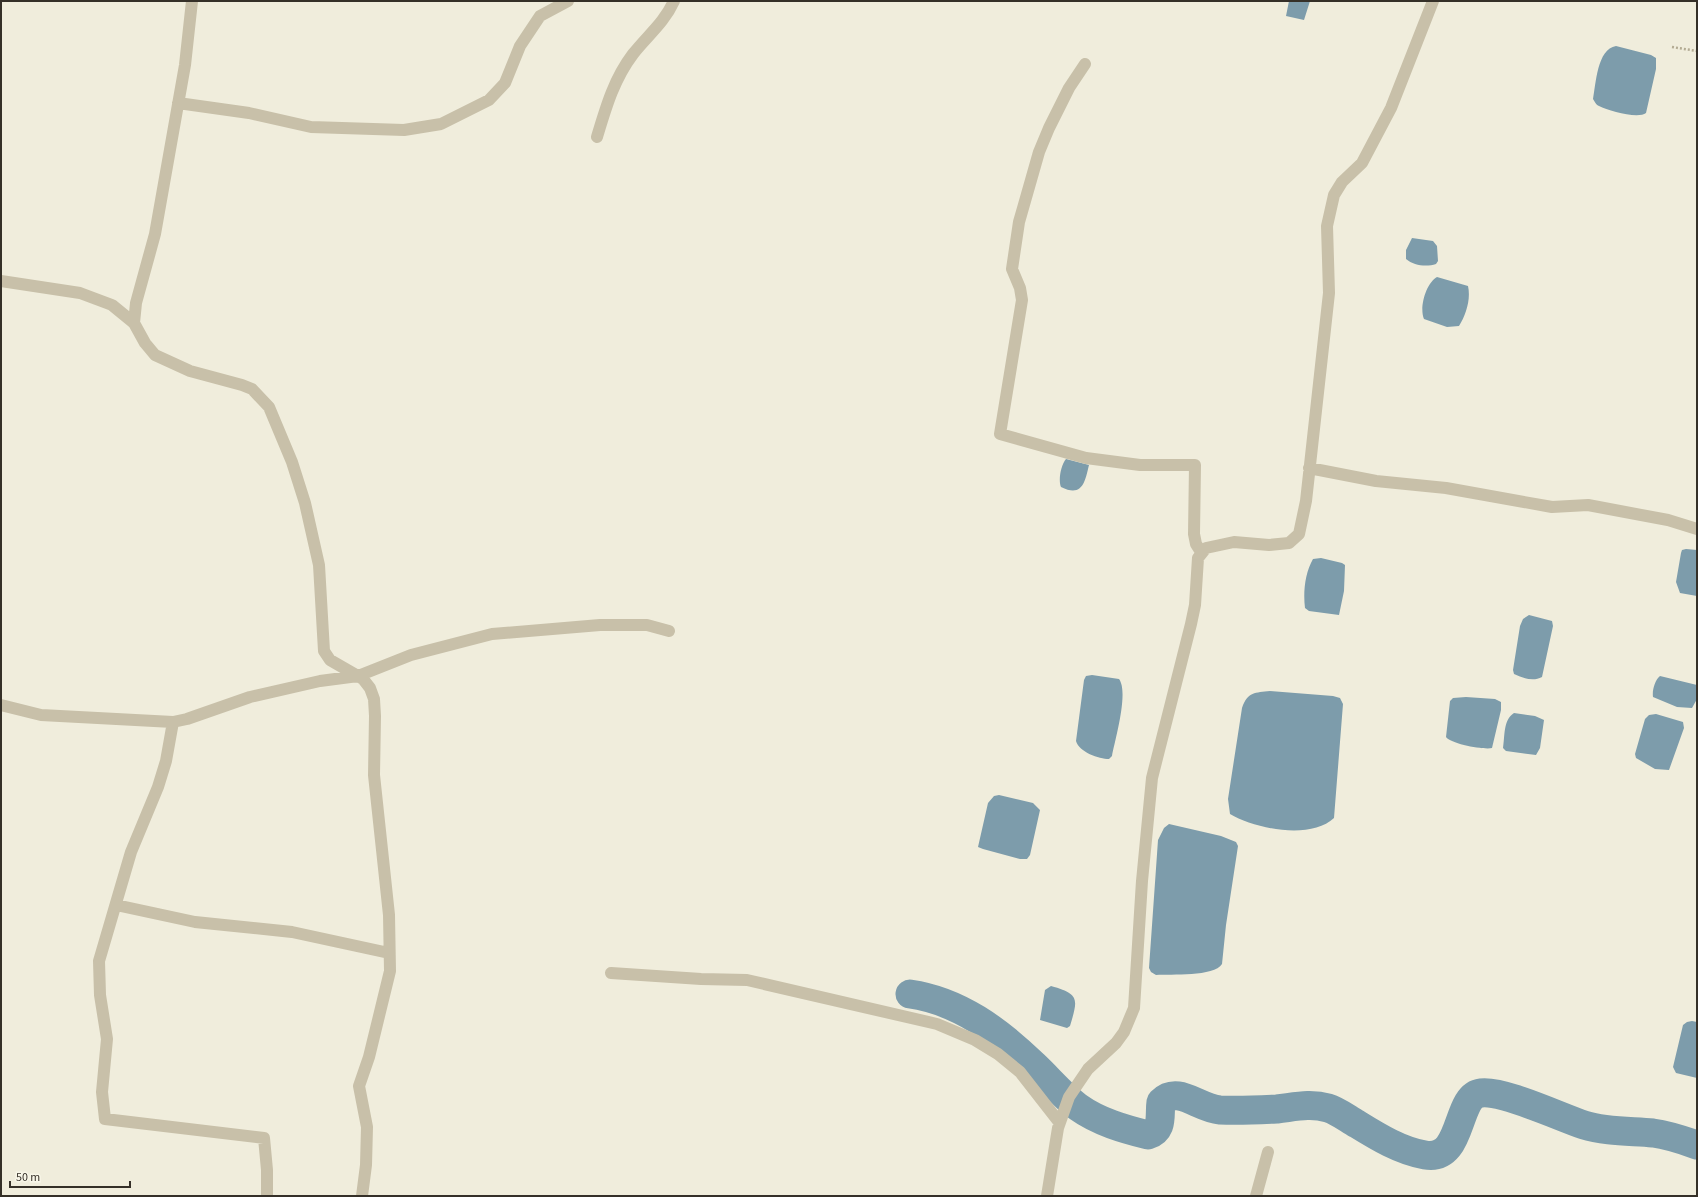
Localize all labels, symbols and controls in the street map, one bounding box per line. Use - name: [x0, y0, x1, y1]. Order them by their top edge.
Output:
- scale bar: [10, 1163, 130, 1189]
- text: 50 m: [16, 1169, 40, 1186]

